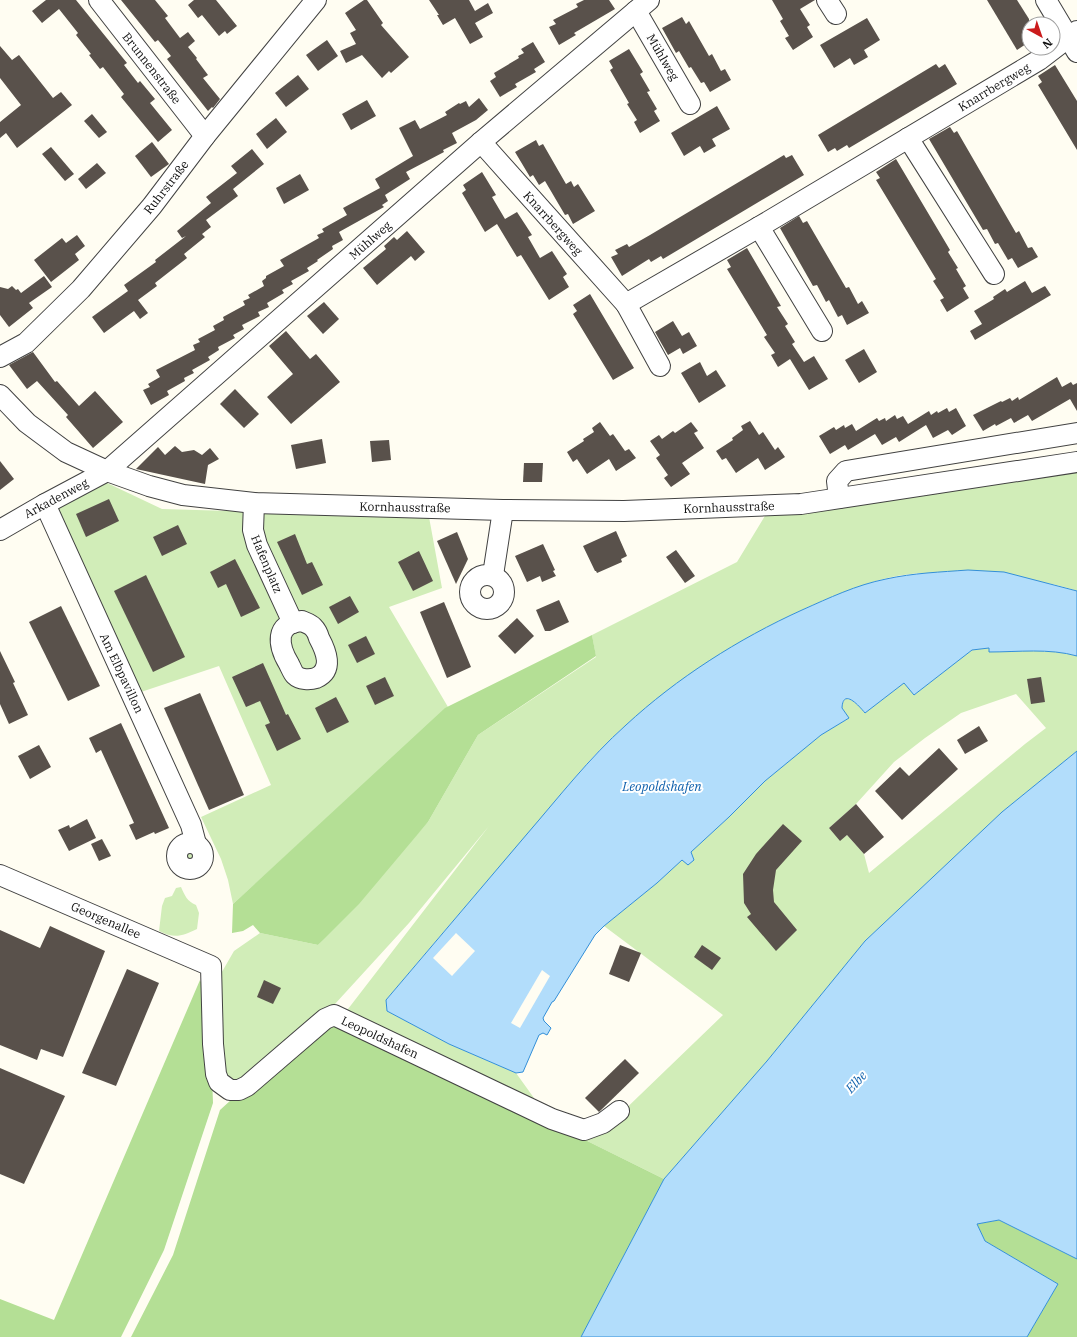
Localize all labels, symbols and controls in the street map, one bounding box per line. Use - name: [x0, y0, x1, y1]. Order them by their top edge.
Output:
- north arrow: [1021, 16, 1061, 56]
- street label: Brunnenstraße: [119, 29, 185, 107]
- street label: Mühlweg: [644, 31, 683, 83]
- text: N: [1039, 36, 1055, 52]
- street label: Knarrbergweg: [955, 59, 1033, 114]
- street label: Ruhrstraße: [140, 157, 192, 217]
- street label: Knarrbergweg: [520, 188, 586, 258]
- street label: Mühlweg: [346, 217, 395, 262]
- street label: Arkadenweg: [21, 475, 91, 521]
- street label: Kornhausstraße: [683, 498, 775, 516]
- street label: Kornhausstraße: [359, 499, 451, 515]
- street label: Hafenplatz: [248, 533, 286, 595]
- street label: Am Elbpavillon: [97, 631, 147, 716]
- water label: Leopoldshafen: [621, 778, 702, 795]
- street label: Georgenallee: [69, 899, 143, 941]
- street label: Leopoldshafen: [339, 1013, 421, 1062]
- water label: Elbe: [841, 1067, 870, 1097]

